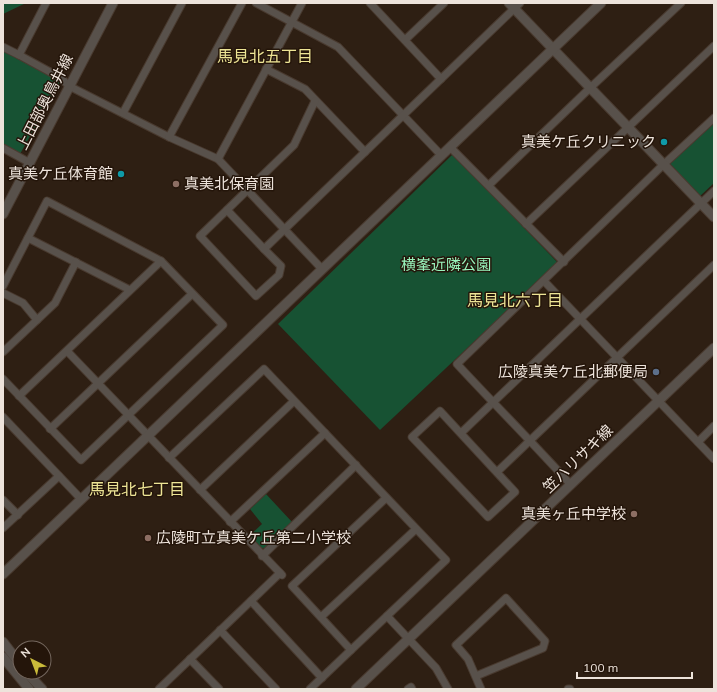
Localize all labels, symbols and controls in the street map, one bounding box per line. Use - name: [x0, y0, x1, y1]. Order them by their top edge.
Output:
- district label: 馬見北五丁目: [217, 46, 313, 66]
- street label: 上田部奥鳥井線: [12, 51, 77, 153]
- place label: 真美ケ丘クリニック: [521, 132, 656, 151]
- marker: 真美ケ丘クリニック: [659, 137, 669, 147]
- place label: 真美ケ丘体育館: [8, 164, 113, 183]
- marker: 真美ケ丘体育館: [116, 169, 126, 179]
- place label: 真美北保育園: [184, 174, 274, 193]
- marker: 真美北保育園: [171, 179, 181, 189]
- park label: 横峯近隣公園: [401, 255, 491, 274]
- district label: 馬見北六丁目: [467, 290, 563, 310]
- place label: 広陵真美ケ丘北郵便局: [498, 362, 648, 381]
- marker: 広陵真美ケ丘北郵便局: [651, 367, 661, 377]
- street label: 笠ハリサキ線: [539, 421, 617, 497]
- district label: 馬見北七丁目: [89, 479, 185, 499]
- place label: 真美ヶ丘中学校: [521, 504, 626, 523]
- marker: 真美ヶ丘中学校: [629, 509, 639, 519]
- place label: 広陵町立真美ケ丘第二小学校: [156, 528, 351, 547]
- marker: 広陵町立真美ケ丘第二小学校: [143, 533, 153, 543]
- north arrow: [12, 640, 52, 680]
- text: N: [18, 645, 33, 661]
- scale bar: [577, 654, 692, 680]
- text: 100 m: [583, 660, 618, 675]

